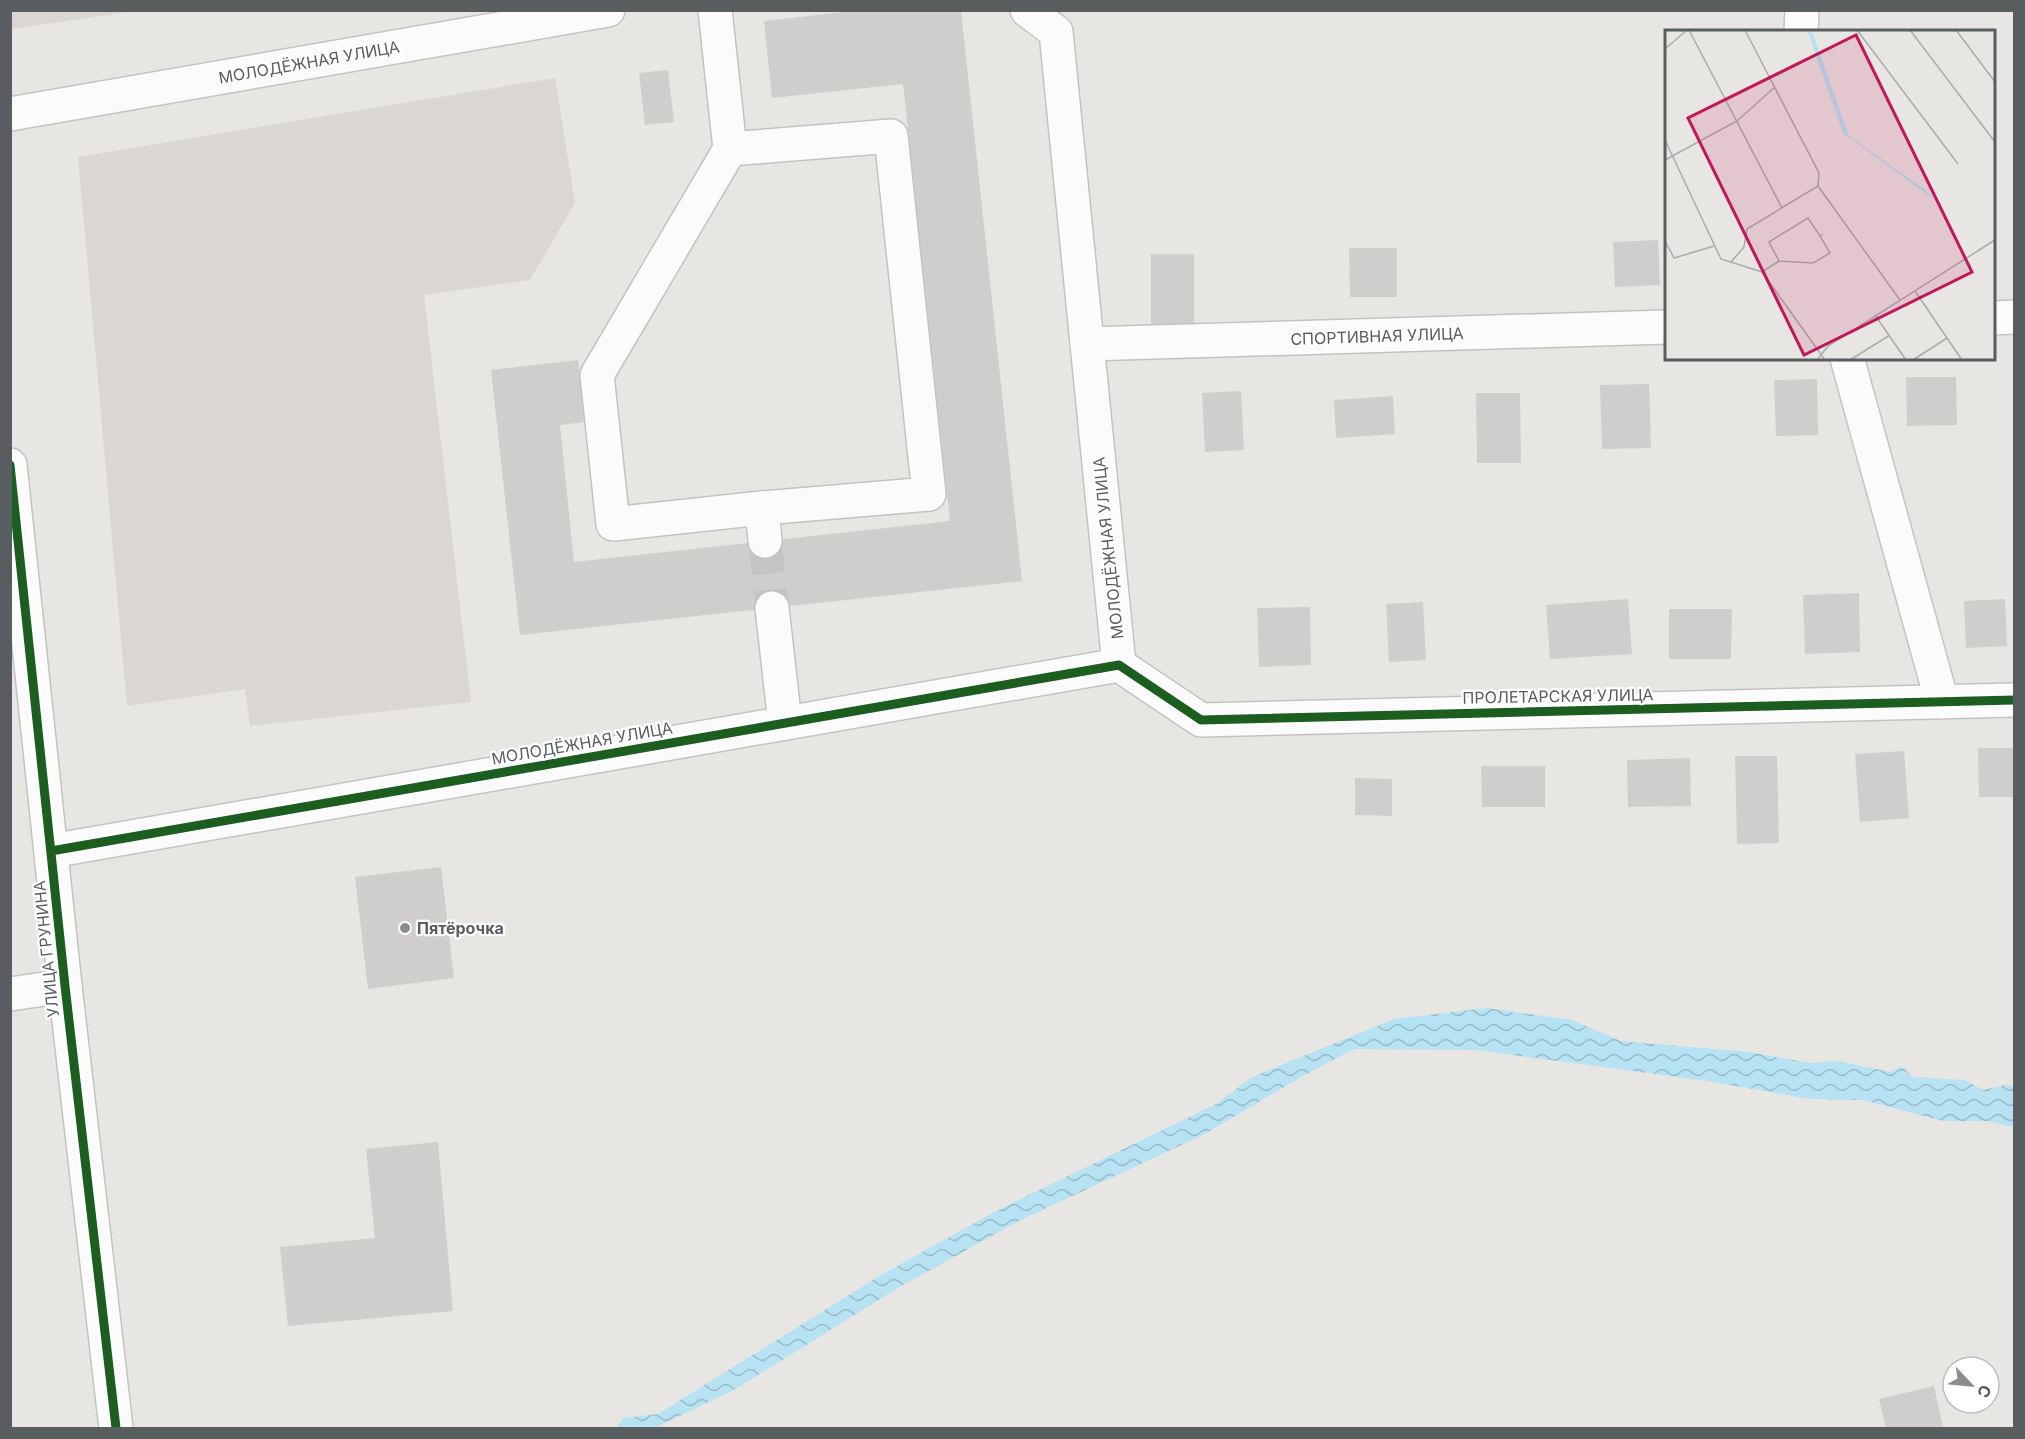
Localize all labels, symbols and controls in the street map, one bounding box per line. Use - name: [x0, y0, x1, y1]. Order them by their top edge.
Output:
- inset map: [1665, 30, 1995, 360]
- street label: МОЛОДЁЖНАЯ УЛИЦА: [217, 36, 401, 88]
- street label: СПОРТИВНАЯ УЛИЦА: [1290, 323, 1464, 349]
- street label: МОЛОДЁЖНАЯ УЛИЦА: [1088, 456, 1128, 640]
- street label: ПРОЛЕТАРСКАЯ УЛИЦА: [1462, 684, 1654, 708]
- street label: МОЛОДЁЖНАЯ УЛИЦА: [490, 717, 674, 769]
- street label: УЛИЦА ГРУНИНА: [29, 880, 63, 1018]
- place label: Пятёрочка: [417, 918, 504, 938]
- marker: Пятёрочка: [398, 921, 412, 935]
- north arrow: [1941, 1355, 2001, 1415]
- text: С: [1973, 1382, 1996, 1401]

